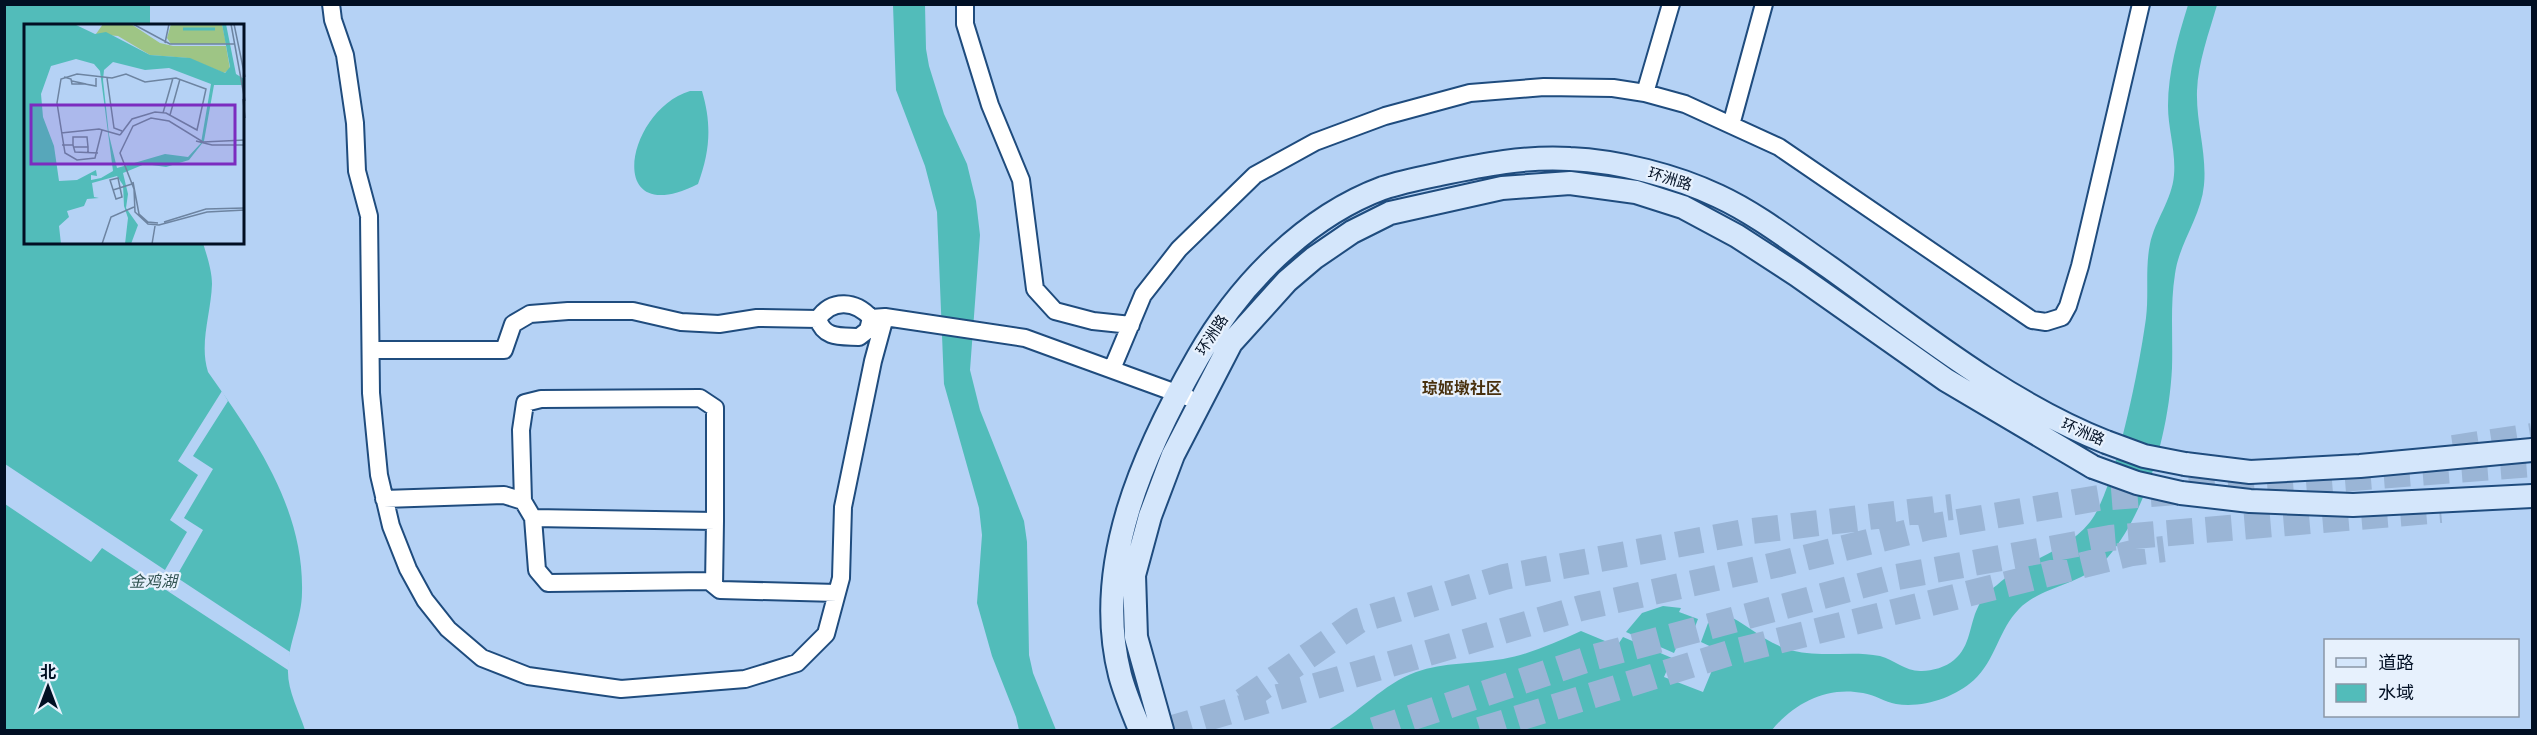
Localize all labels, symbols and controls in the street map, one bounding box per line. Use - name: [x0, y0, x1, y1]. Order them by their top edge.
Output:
- inset map: [24, 24, 244, 244]
- street label: 环洲路: [1646, 164, 1694, 194]
- street label: 环洲路: [1192, 311, 1232, 359]
- district label: 琼姬墩社区: [1422, 379, 1502, 398]
- street label: 环洲路: [2059, 415, 2107, 449]
- water label: 金鸡湖: [129, 572, 180, 591]
- legend: [2324, 639, 2519, 717]
- text: 道路: [2378, 652, 2414, 674]
- north arrow: [18, 657, 78, 717]
- text: 北: [40, 663, 56, 682]
- text: 水域: [2378, 682, 2414, 704]

